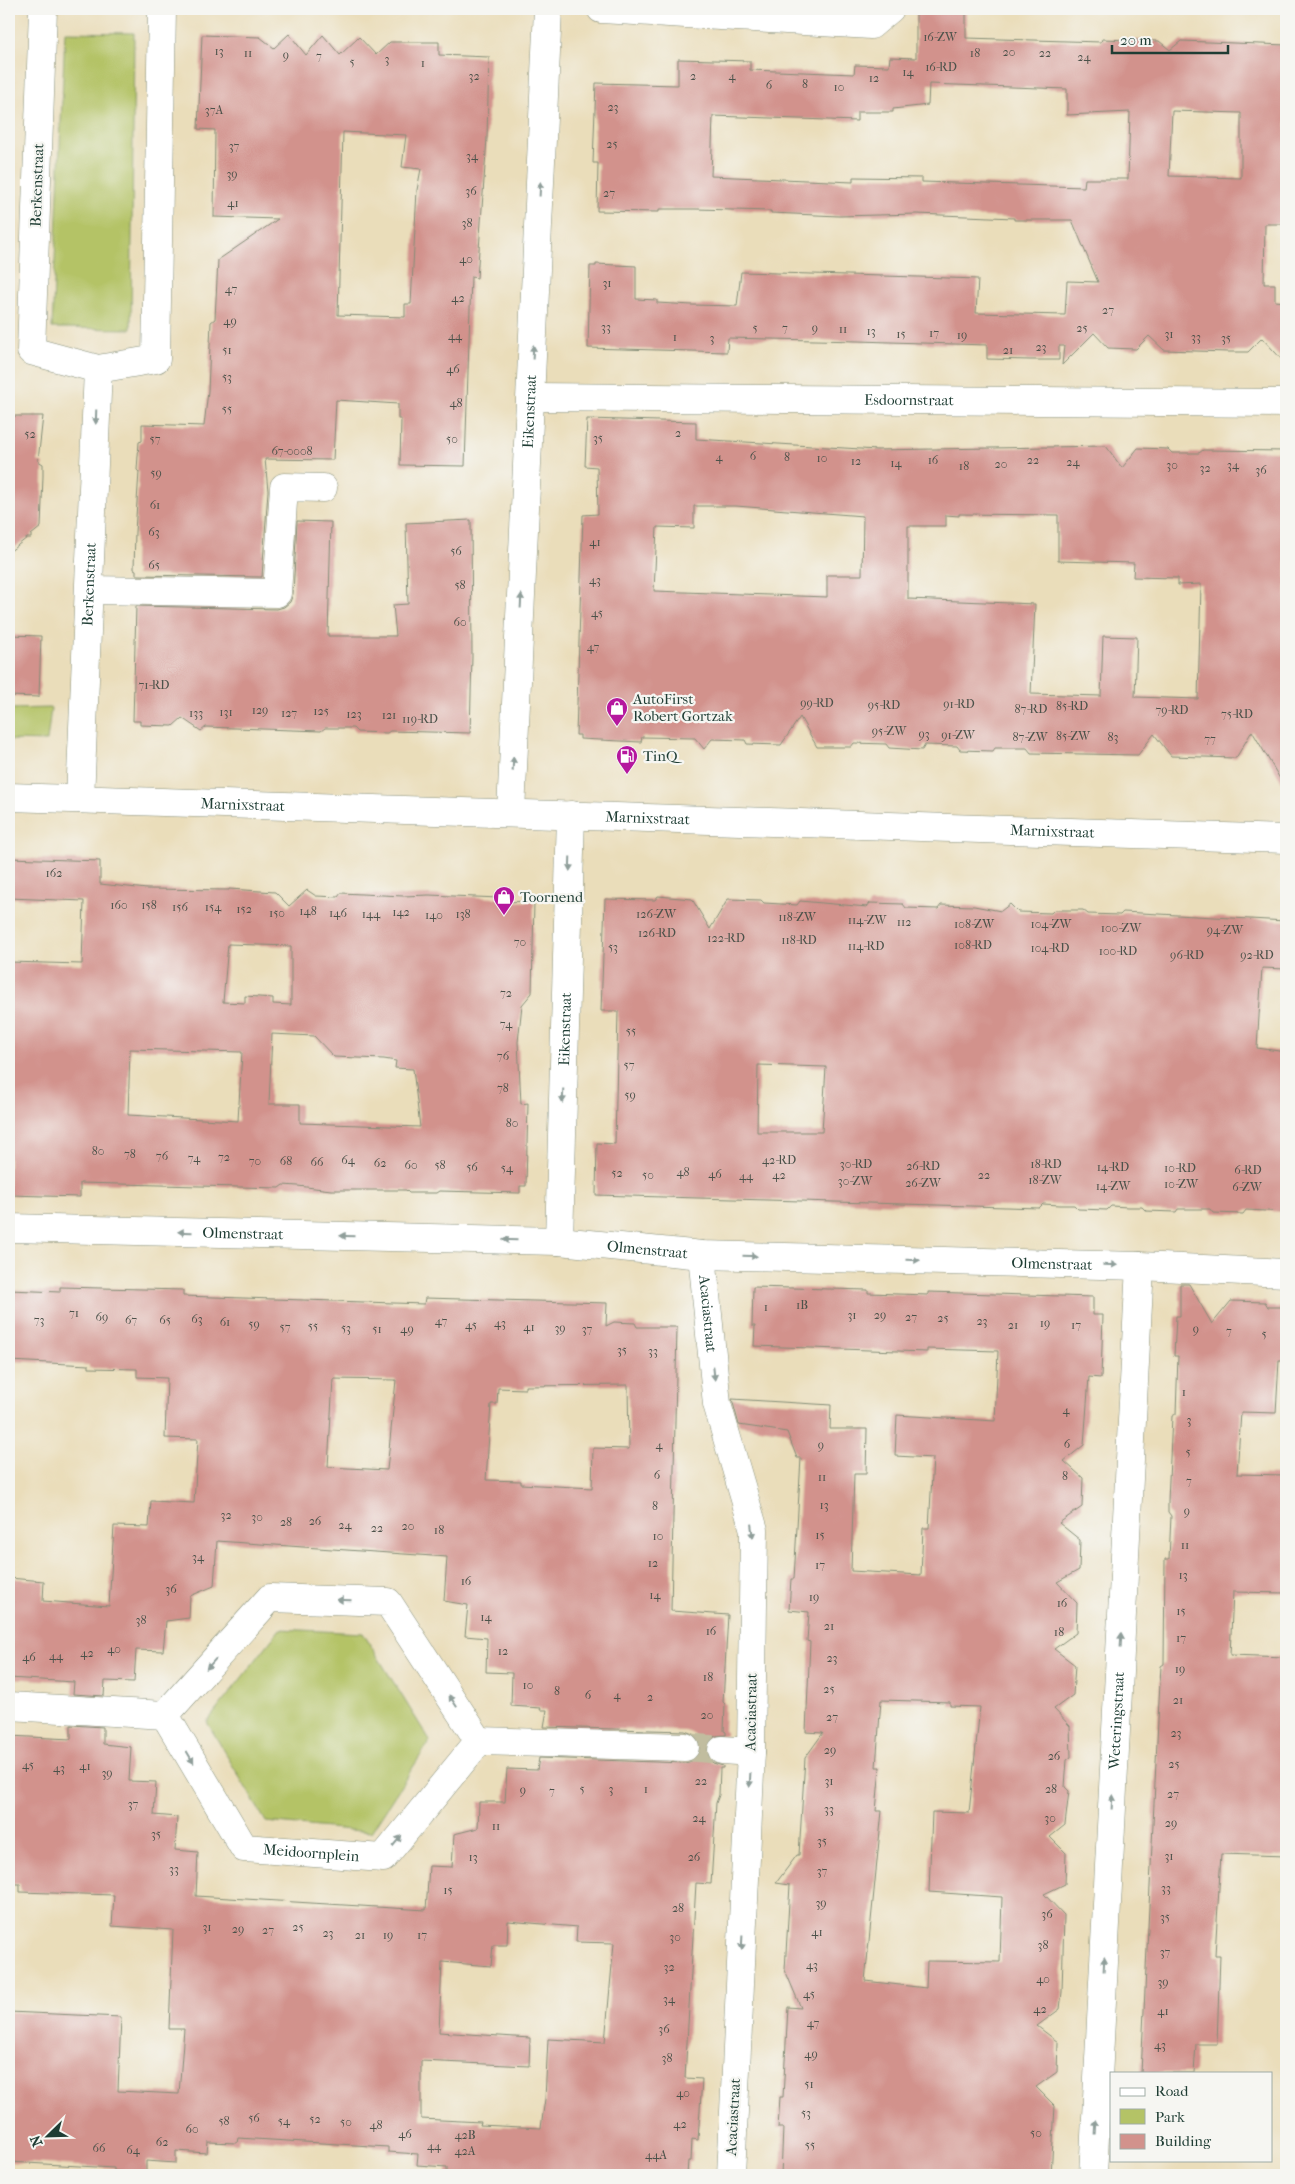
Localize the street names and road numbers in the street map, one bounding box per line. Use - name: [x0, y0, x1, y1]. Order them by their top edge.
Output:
- street label: Berkenstraat: [27, 142, 47, 227]
- street label: Eikenstraat: [519, 374, 540, 449]
- street label: Esdoornstraat: [864, 391, 955, 409]
- street label: Berkenstraat: [78, 541, 100, 626]
- street label: Marnixstraat: [200, 794, 286, 815]
- street label: Marnixstraat: [605, 808, 691, 828]
- street label: Marnixstraat: [1010, 821, 1096, 842]
- street label: Eikenstraat: [555, 991, 575, 1066]
- street label: Olmenstraat: [202, 1224, 284, 1244]
- street label: Olmenstraat: [606, 1237, 689, 1263]
- street label: Olmenstraat: [1011, 1254, 1093, 1274]
- street label: Acaciastraat: [695, 1273, 721, 1354]
- street label: Weteringstraat: [1105, 1671, 1128, 1771]
- street label: Acaciastraat: [741, 1672, 761, 1752]
- street label: Meidoornplein: [262, 1840, 360, 1865]
- street label: Acaciastraat: [722, 2077, 744, 2157]

